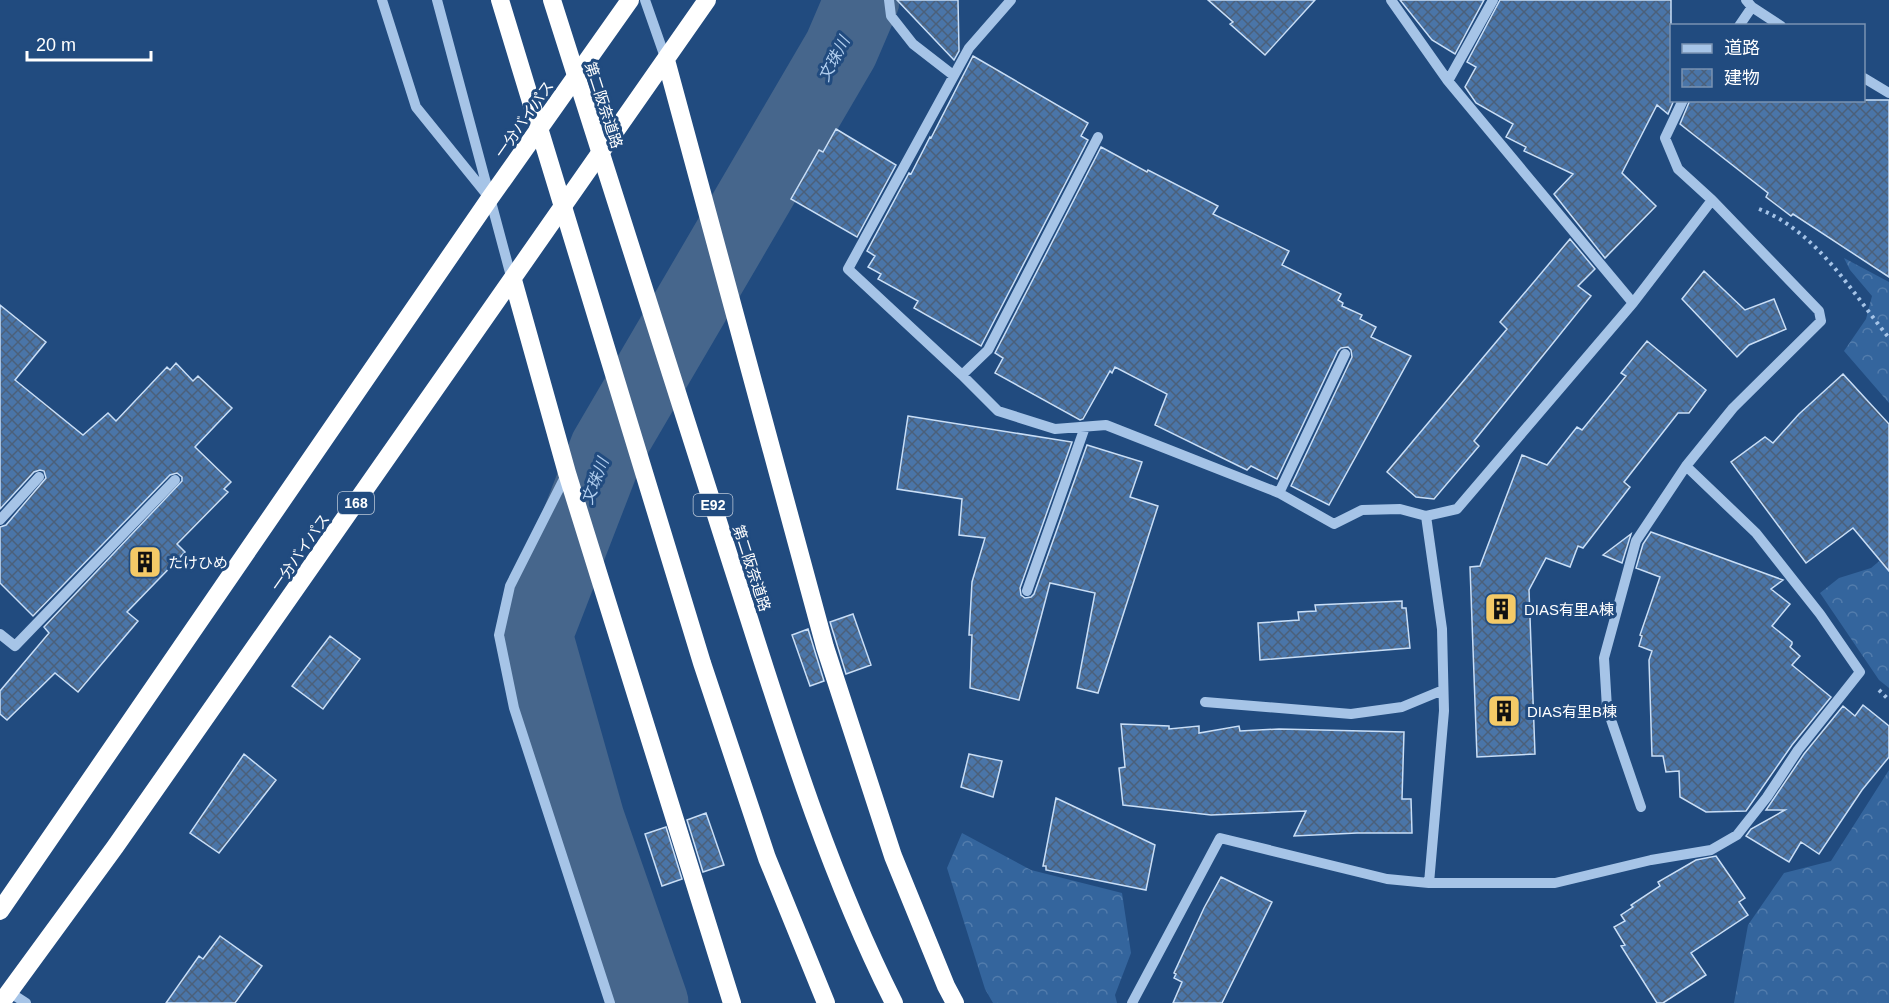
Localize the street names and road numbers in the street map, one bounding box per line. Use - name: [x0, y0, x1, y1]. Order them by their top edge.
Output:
- street label: 第二阪奈道路: [582, 60, 626, 150]
- street label: 一分バイパス: [491, 77, 557, 161]
- road number: 168: [338, 492, 374, 514]
- road number: E92: [694, 494, 732, 516]
- street label: 一分バイパス: [267, 510, 333, 594]
- street label: 第二阪奈道路: [730, 523, 774, 613]

